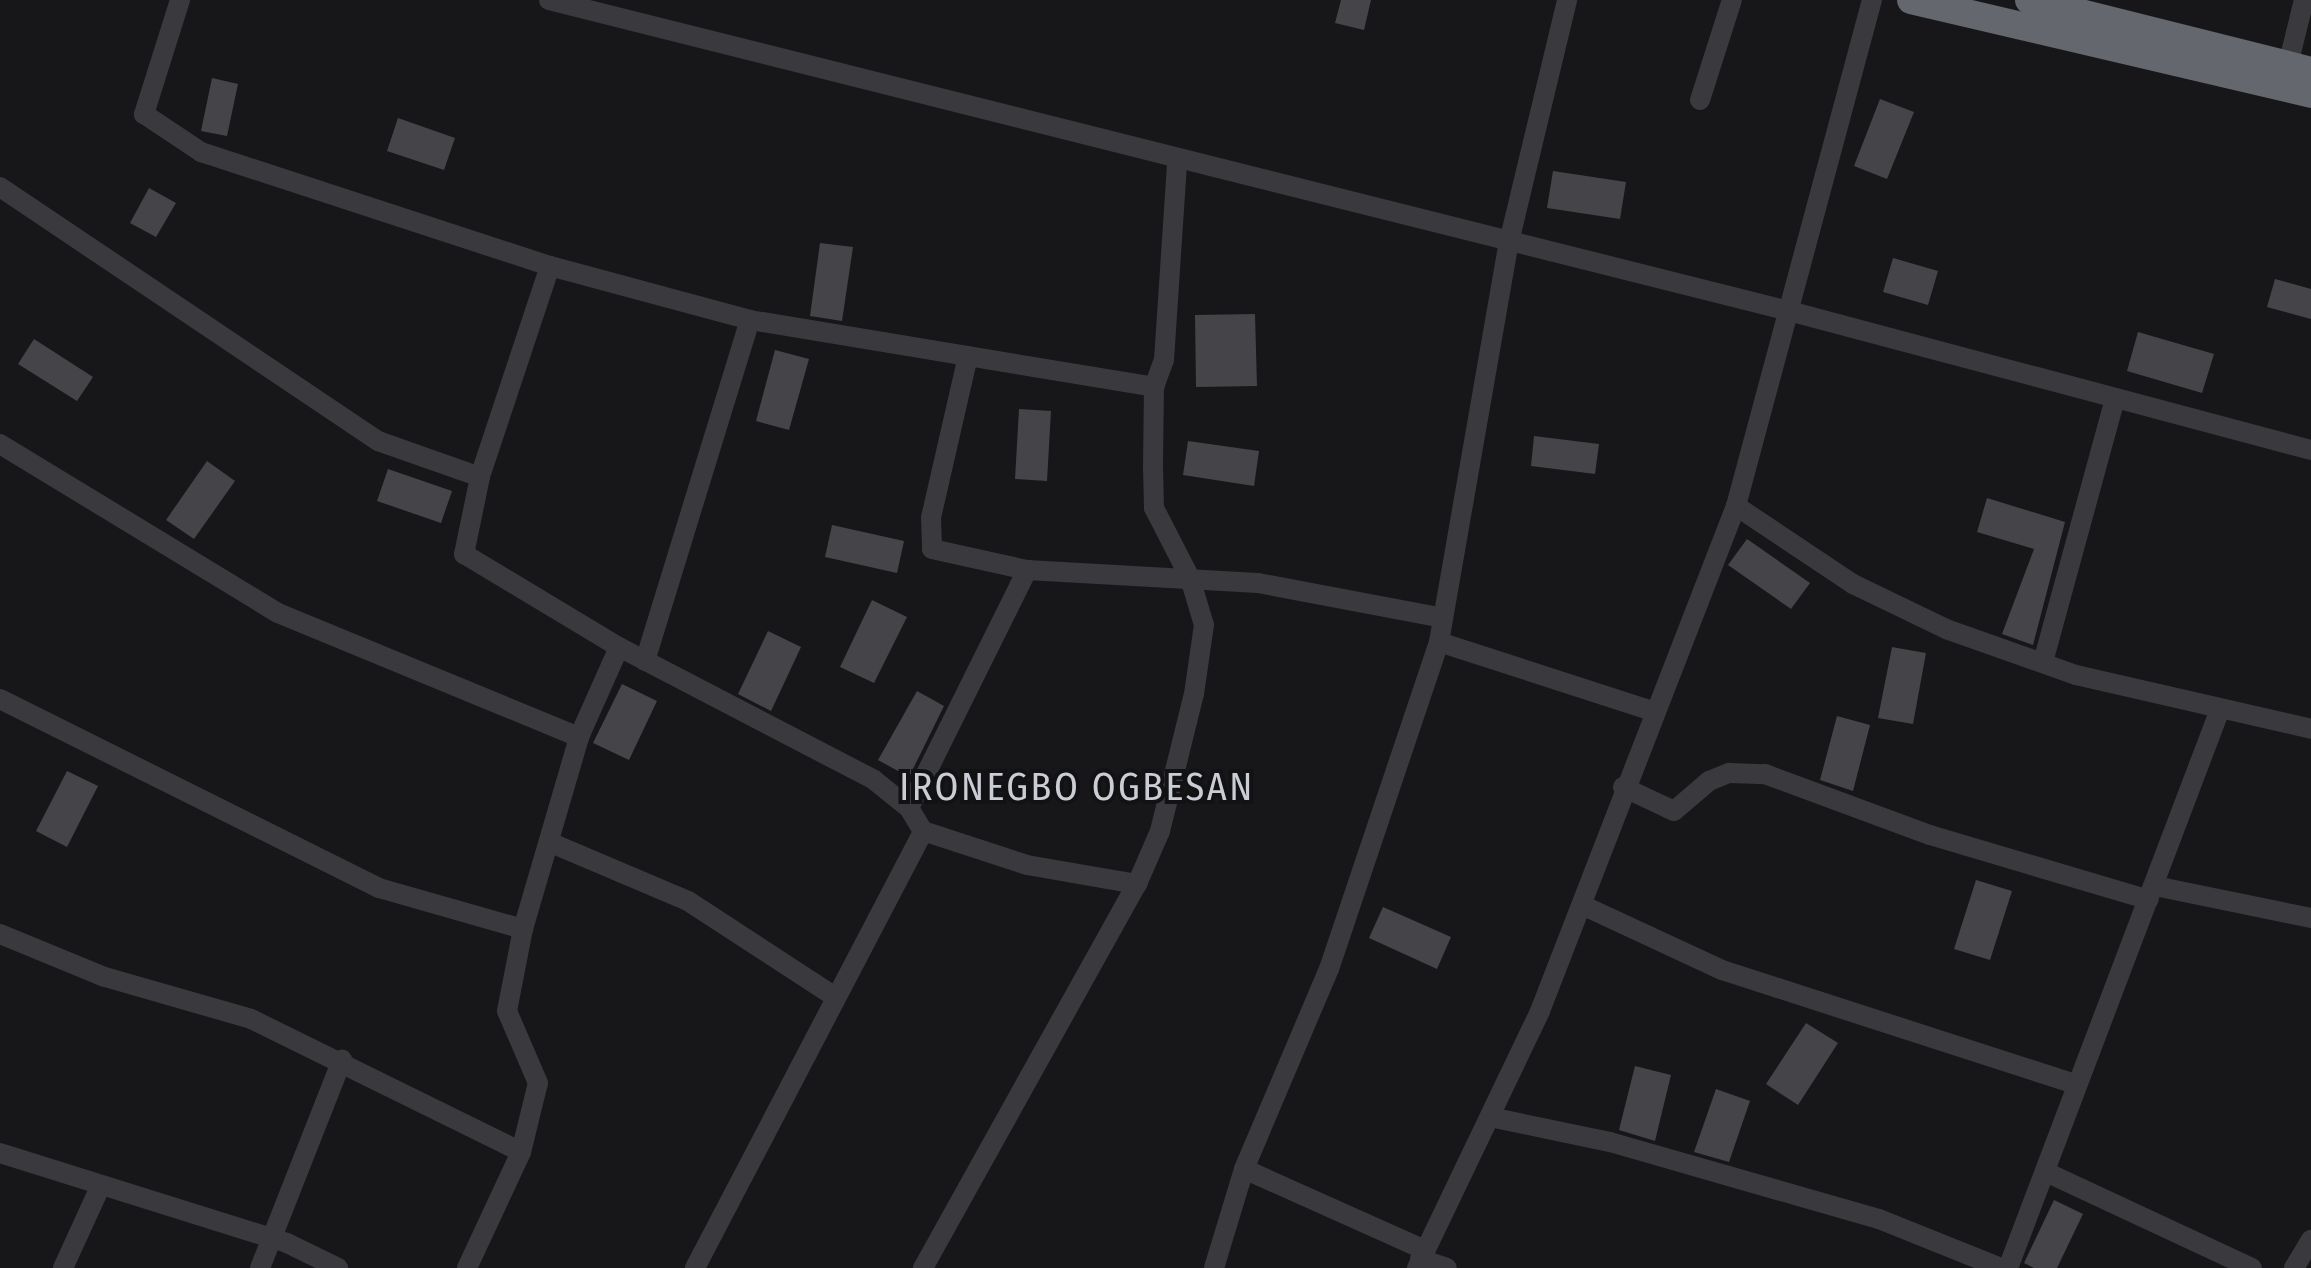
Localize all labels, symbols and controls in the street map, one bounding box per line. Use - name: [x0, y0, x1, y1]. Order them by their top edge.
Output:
- district label: IRONEGBO OGBESAN: [899, 765, 1255, 811]

